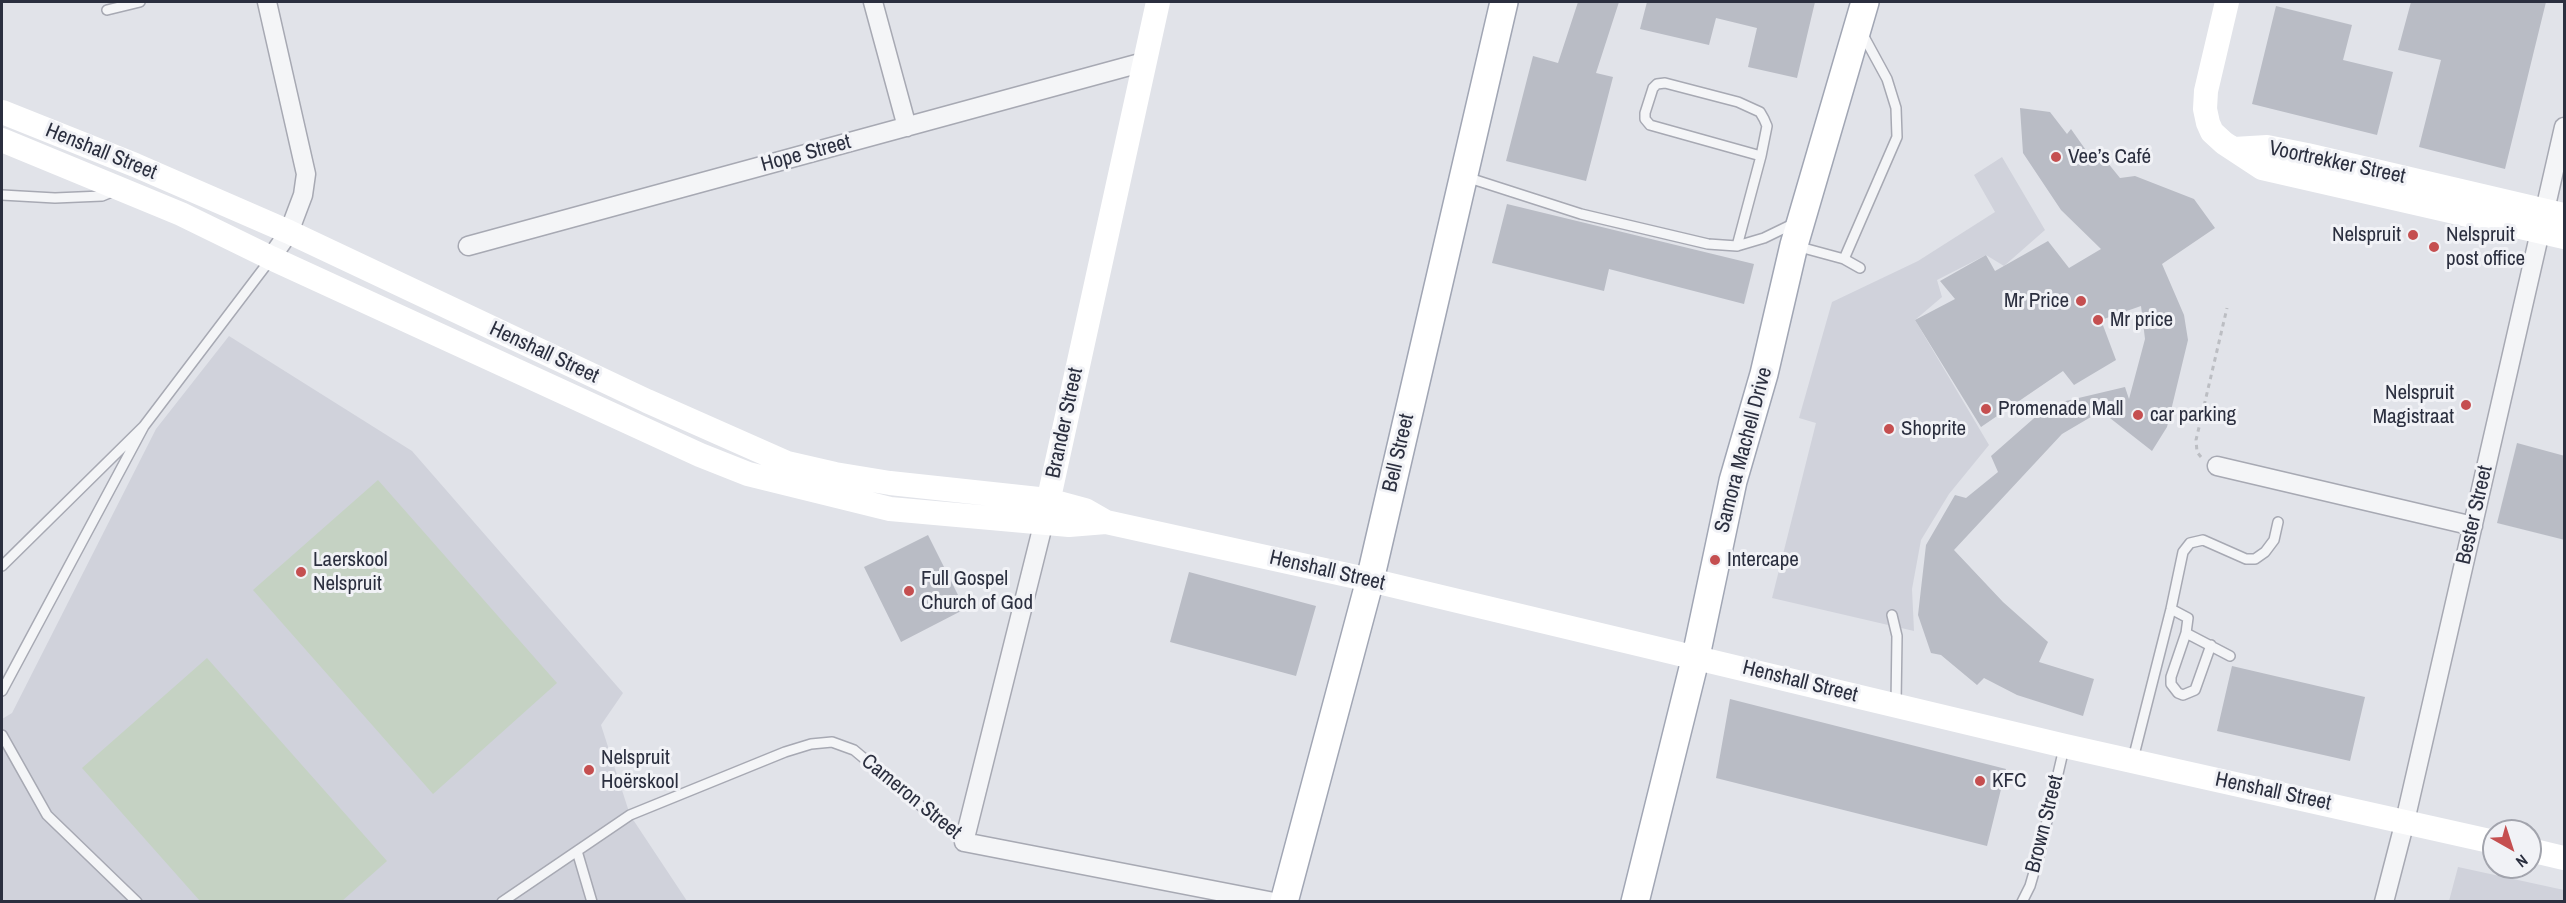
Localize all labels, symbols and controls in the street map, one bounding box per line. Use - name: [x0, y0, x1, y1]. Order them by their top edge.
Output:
- street label: Henshall Street: [42, 118, 160, 186]
- street label: Hope Street: [758, 130, 854, 178]
- street label: Voortrekker Street: [2267, 136, 2407, 190]
- place label: Vee’s Café: [2068, 144, 2151, 170]
- marker: Vee’s Café: [2049, 150, 2063, 164]
- place label: Nelspruit: [2332, 222, 2401, 248]
- place label: Nelspruit post office: [2446, 222, 2525, 272]
- marker: Nelspruit: [2406, 228, 2420, 242]
- marker: Nelspruit post office: [2427, 240, 2441, 254]
- place label: Mr Price: [2004, 288, 2069, 314]
- marker: Mr Price: [2074, 294, 2088, 308]
- place label: Mr price: [2110, 307, 2173, 333]
- marker: Mr price: [2091, 313, 2105, 327]
- street label: Henshall Street: [485, 317, 603, 389]
- street label: Samora Machell Drive: [1710, 364, 1778, 536]
- street label: Brander Street: [1041, 366, 1089, 480]
- place label: Nelspruit Magistraat: [2373, 380, 2454, 430]
- place label: Promenade Mall: [1998, 396, 2123, 422]
- marker: Nelspruit Magistraat: [2459, 398, 2473, 412]
- marker: Promenade Mall: [1979, 402, 1993, 416]
- place label: car parking: [2150, 402, 2236, 428]
- marker: car parking: [2131, 408, 2145, 422]
- street label: Bell Street: [1378, 411, 1420, 495]
- place label: Shoprite: [1901, 416, 1966, 442]
- marker: Shoprite: [1882, 422, 1896, 436]
- street label: Bester Street: [2451, 463, 2499, 567]
- street label: Henshall Street: [1267, 545, 1387, 597]
- place label: Laerskool Nelspruit: [313, 547, 388, 597]
- place label: Intercape: [1727, 547, 1799, 573]
- marker: Intercape: [1708, 553, 1722, 567]
- marker: Laerskool Nelspruit: [294, 565, 308, 579]
- place label: Full Gospel Church of God: [921, 566, 1033, 616]
- marker: Full Gospel Church of God: [902, 584, 916, 598]
- street label: Henshall Street: [1740, 656, 1860, 708]
- place label: Nelspruit Hoërskool: [601, 745, 679, 795]
- street label: Cameron Street: [856, 749, 966, 845]
- marker: Nelspruit Hoërskool: [582, 763, 596, 777]
- street label: Henshall Street: [2213, 767, 2333, 817]
- place label: KFC: [1992, 768, 2026, 794]
- street label: Brown Street: [2021, 773, 2069, 875]
- marker: KFC: [1973, 774, 1987, 788]
- north arrow: [2482, 819, 2542, 879]
- text: N: [2511, 850, 2533, 873]

